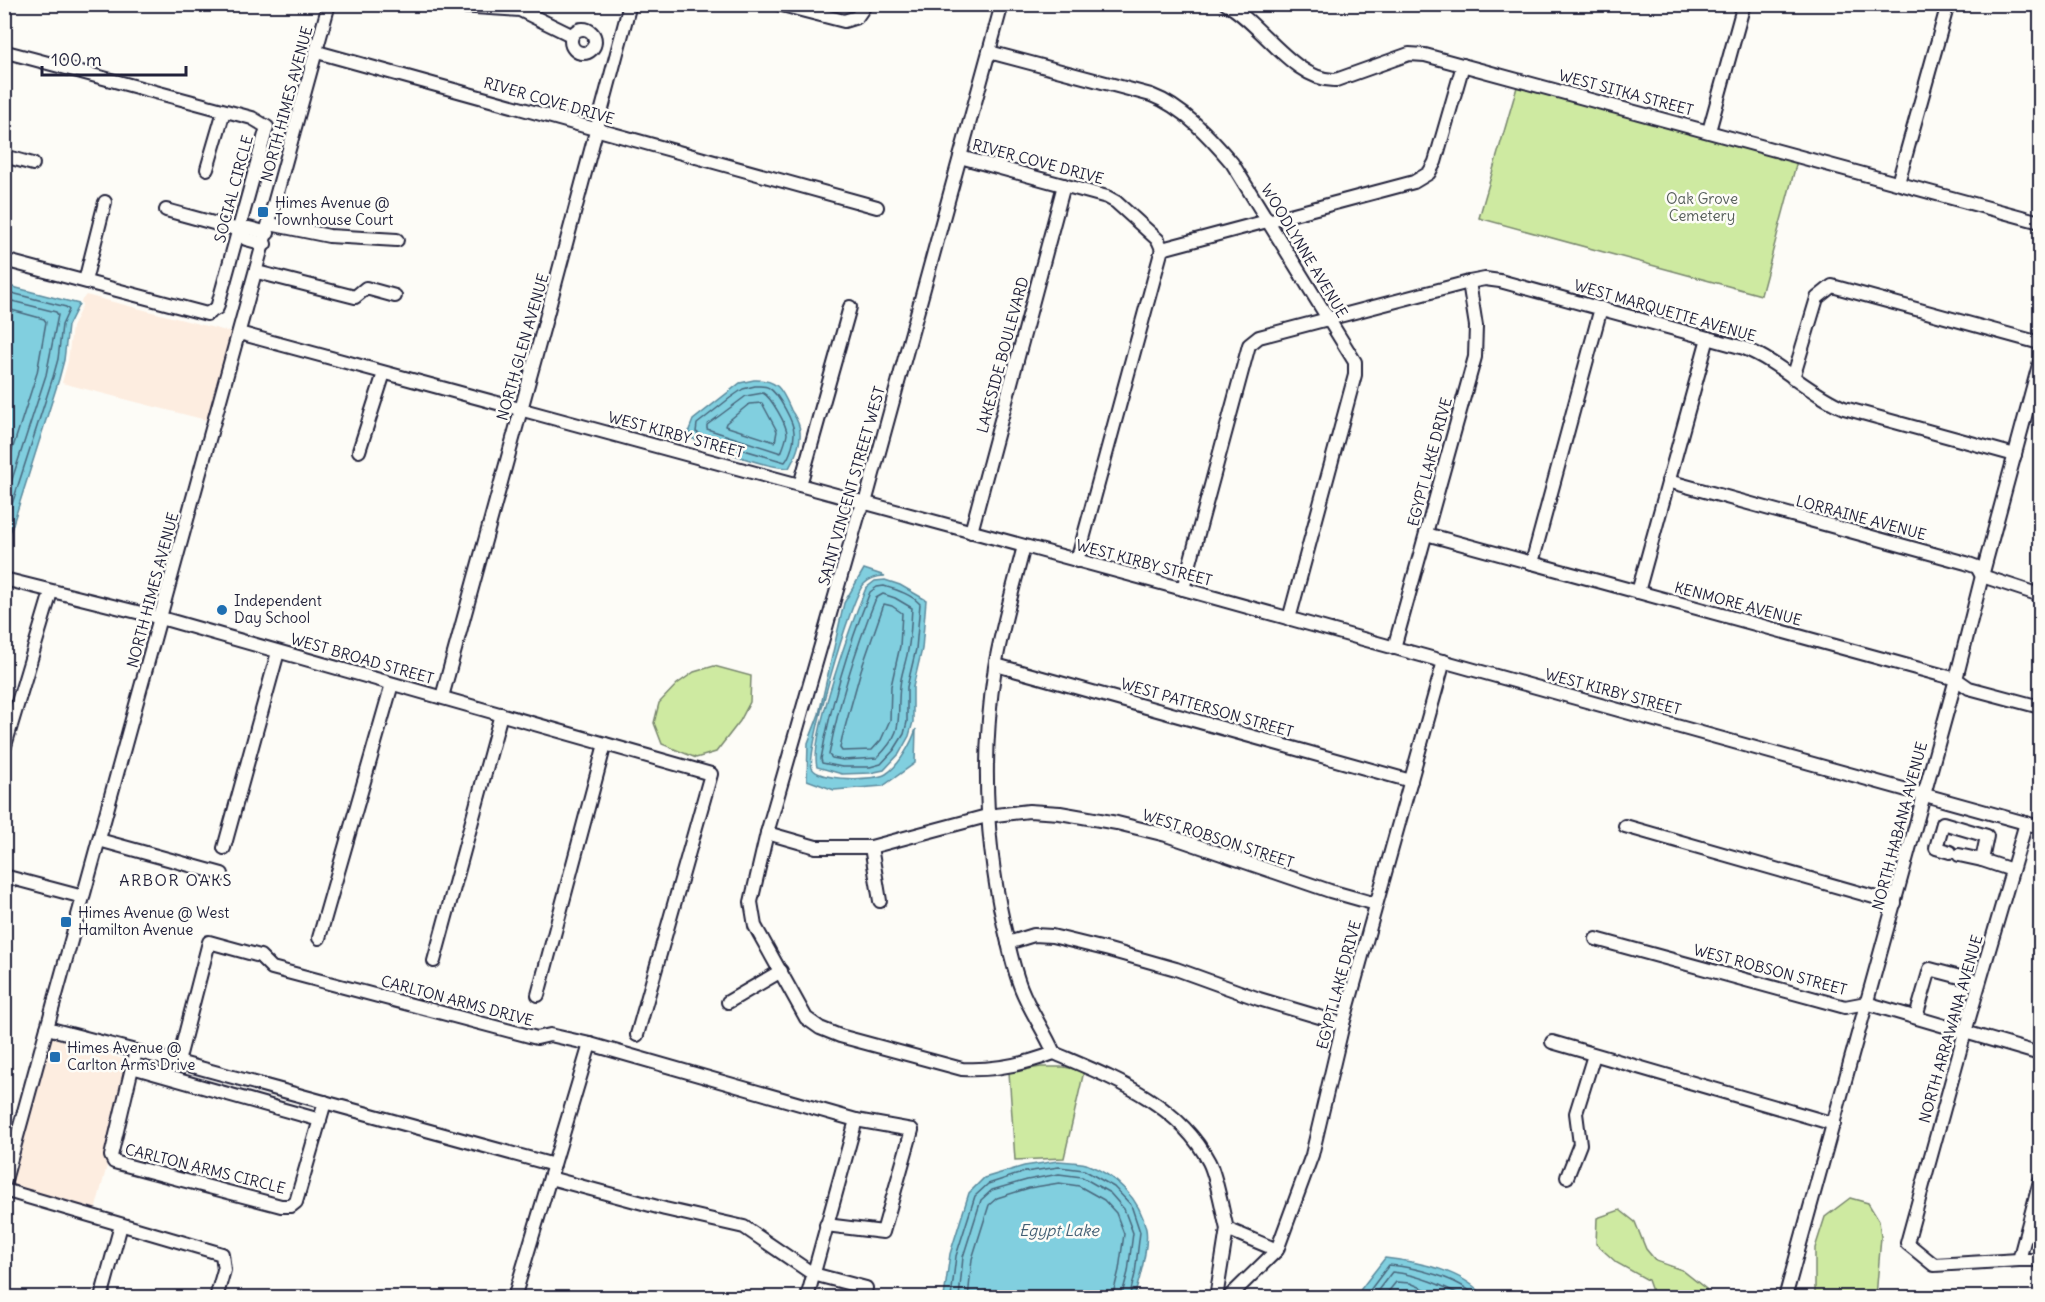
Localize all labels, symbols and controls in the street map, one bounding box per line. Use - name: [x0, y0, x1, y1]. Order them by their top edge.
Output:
- street label: NORTH HIMES AVENUE: [257, 24, 316, 184]
- scale bar: [42, 39, 186, 77]
- text: 100 m: [51, 48, 102, 71]
- street label: WEST SITKA STREET: [1557, 65, 1696, 120]
- street label: RIVER COVE DRIVE: [482, 73, 617, 128]
- street label: SOCIAL CIRCLE: [210, 133, 257, 245]
- street label: RIVER COVE DRIVE: [970, 135, 1106, 188]
- street label: WOODLYNNE AVENUE: [1257, 180, 1352, 321]
- park label: Oak Grove Cemetery: [1666, 189, 1738, 225]
- place label: Himes Avenue @ Townhouse Court: [275, 193, 393, 229]
- marker: Himes Avenue @ Townhouse Court: [256, 205, 270, 219]
- street label: NORTH GLEN AVENUE: [492, 271, 553, 422]
- street label: LAKESIDE BOULEVARD: [973, 275, 1033, 435]
- street label: WEST MARQUETTE AVENUE: [1572, 275, 1759, 346]
- street label: SAINT VINCENT STREET WEST: [814, 384, 889, 588]
- street label: EGYPT LAKE DRIVE: [1403, 395, 1456, 528]
- street label: WEST KIRBY STREET: [606, 407, 746, 462]
- street label: LORRAINE AVENUE: [1794, 491, 1928, 544]
- street label: NORTH HIMES AVENUE: [123, 510, 182, 670]
- street label: WEST KIRBY STREET: [1074, 535, 1214, 590]
- street label: KENMORE AVENUE: [1672, 577, 1804, 630]
- place label: Independent Day School: [234, 591, 322, 627]
- marker: Independent Day School: [215, 603, 229, 617]
- street label: WEST BROAD STREET: [288, 629, 436, 688]
- street label: WEST KIRBY STREET: [1543, 664, 1683, 719]
- street label: WEST PATTERSON STREET: [1119, 674, 1296, 741]
- street label: NORTH HABANA AVENUE: [1868, 739, 1931, 912]
- street label: WEST ROBSON STREET: [1140, 805, 1296, 872]
- district label: ARBOR OAKS: [119, 870, 233, 890]
- place label: Himes Avenue @ West Hamilton Avenue: [78, 903, 229, 939]
- marker: Himes Avenue @ West Hamilton Avenue: [59, 915, 73, 929]
- street label: EGYPT LAKE DRIVE: [1312, 918, 1365, 1051]
- street label: NORTH ARRAWANA AVENUE: [1915, 933, 1987, 1125]
- street label: WEST ROBSON STREET: [1691, 940, 1849, 999]
- street label: CARLTON ARMS DRIVE: [379, 971, 536, 1030]
- place label: Himes Avenue @ Carlton Arms Drive: [67, 1038, 195, 1074]
- marker: Himes Avenue @ Carlton Arms Drive: [48, 1050, 62, 1064]
- street label: CARLTON ARMS CIRCLE: [123, 1139, 287, 1198]
- water label: Egypt Lake: [1019, 1220, 1100, 1240]

